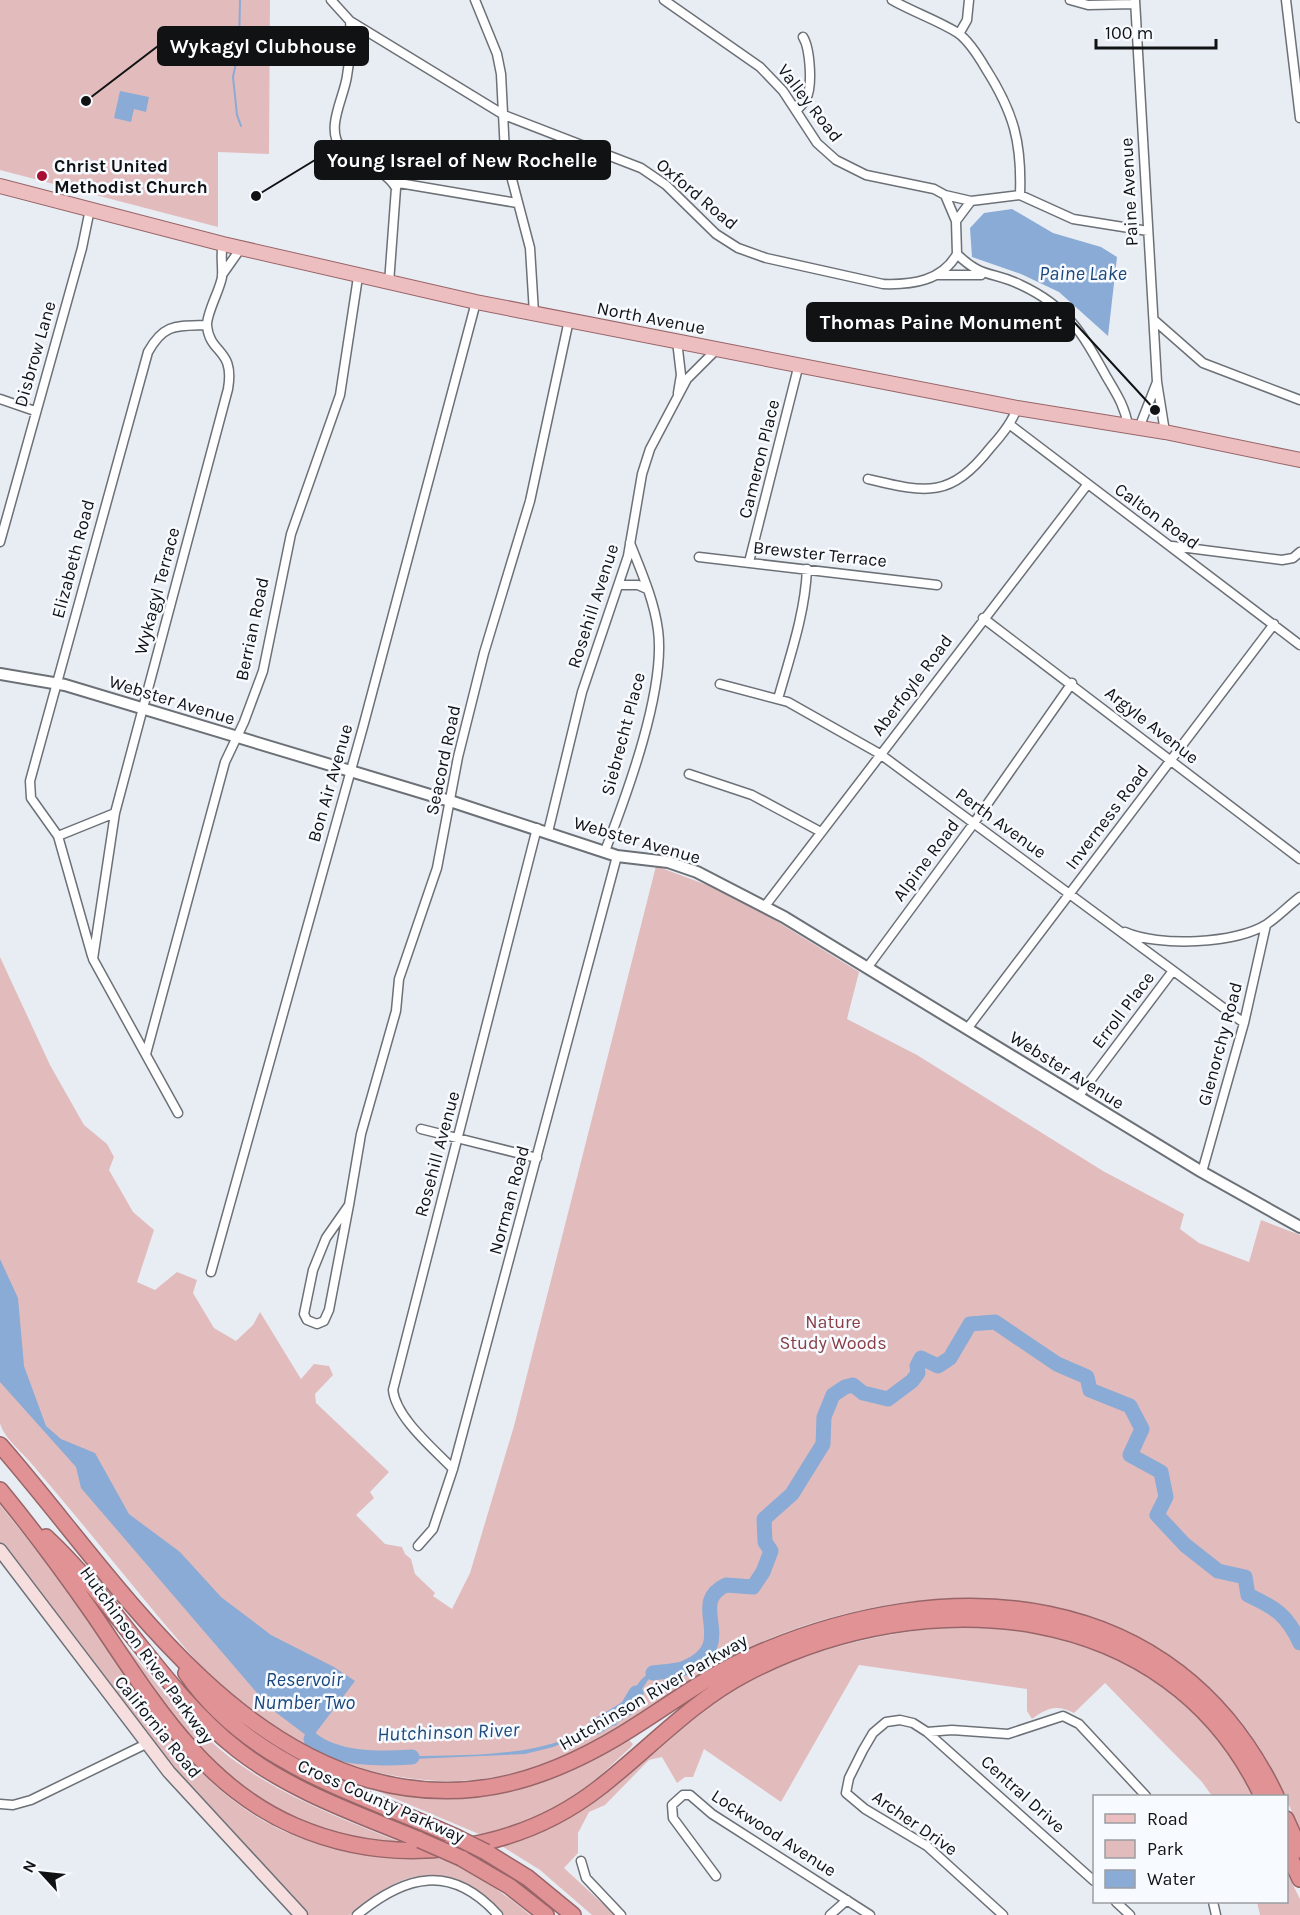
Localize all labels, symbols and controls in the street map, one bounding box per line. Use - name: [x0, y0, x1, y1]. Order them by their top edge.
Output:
- scale bar: [1096, 12, 1216, 50]
- text: 100 m: [1105, 22, 1153, 44]
- callout: Wykagyl Clubhouse: [158, 27, 368, 65]
- text: Wykagyl Clubhouse: [170, 35, 356, 58]
- street label: Valley Road: [773, 60, 847, 146]
- street label: Paine Avenue: [1115, 137, 1143, 247]
- callout: Young Israel of New Rochelle: [315, 141, 610, 179]
- text: Young Israel of New Rochelle: [327, 149, 597, 172]
- street label: Oxford Road: [652, 154, 742, 234]
- place label: Christ United Methodist Church: [54, 155, 208, 198]
- marker: Christ United Methodist Church: [35, 169, 49, 183]
- water label: Paine Lake: [1039, 262, 1127, 285]
- street label: North Avenue: [595, 297, 707, 339]
- street label: Disbrow Lane: [9, 298, 61, 410]
- callout: Thomas Paine Monument: [807, 303, 1074, 341]
- text: Thomas Paine Monument: [820, 311, 1062, 334]
- street label: Cameron Place: [734, 397, 784, 521]
- street label: Calton Road: [1110, 478, 1204, 554]
- street label: Elizabeth Road: [47, 497, 99, 621]
- street label: Wykagyl Terrace: [129, 525, 185, 657]
- street label: Brewster Terrace: [752, 536, 888, 572]
- street label: Rosehill Avenue: [563, 541, 623, 671]
- street label: Berrian Road: [230, 575, 274, 683]
- street label: Aberfoyle Road: [867, 630, 957, 740]
- street label: Webster Avenue: [106, 670, 238, 730]
- street label: Siebrecht Place: [596, 670, 650, 798]
- street label: Argyle Avenue: [1101, 681, 1203, 769]
- street label: Seacord Road: [421, 703, 465, 817]
- street label: Bon Air Avenue: [303, 721, 357, 845]
- street label: Inverness Road: [1060, 760, 1154, 874]
- street label: Perth Avenue: [951, 783, 1051, 863]
- street label: Webster Avenue: [571, 811, 703, 869]
- street label: Alpine Road: [888, 815, 964, 905]
- street label: Erroll Place: [1087, 967, 1159, 1053]
- street label: Glenorchy Road: [1193, 980, 1247, 1108]
- street label: Webster Avenue: [1006, 1026, 1128, 1114]
- street label: Rosehill Avenue: [410, 1089, 464, 1219]
- street label: Norman Road: [484, 1143, 534, 1257]
- park label: Nature Study Woods: [779, 1311, 887, 1354]
- street label: Hutchinson River Parkway: [75, 1562, 219, 1748]
- street label: Hutchinson River Parkway: [555, 1629, 752, 1755]
- water label: Reservoir Number Two: [253, 1668, 355, 1714]
- street label: California Road: [110, 1671, 206, 1783]
- water label: Hutchinson River: [377, 1718, 521, 1746]
- street label: Central Drive: [976, 1750, 1070, 1838]
- street label: Cross County Parkway: [294, 1754, 468, 1848]
- street label: Lockwood Avenue: [707, 1784, 841, 1882]
- street label: Archer Drive: [868, 1786, 962, 1860]
- legend: [1093, 1795, 1288, 1903]
- text: Road: [1147, 1808, 1188, 1830]
- text: Park: [1147, 1838, 1184, 1860]
- north arrow: [12, 1843, 72, 1903]
- text: N: [18, 1857, 40, 1876]
- text: Water: [1147, 1868, 1195, 1890]

